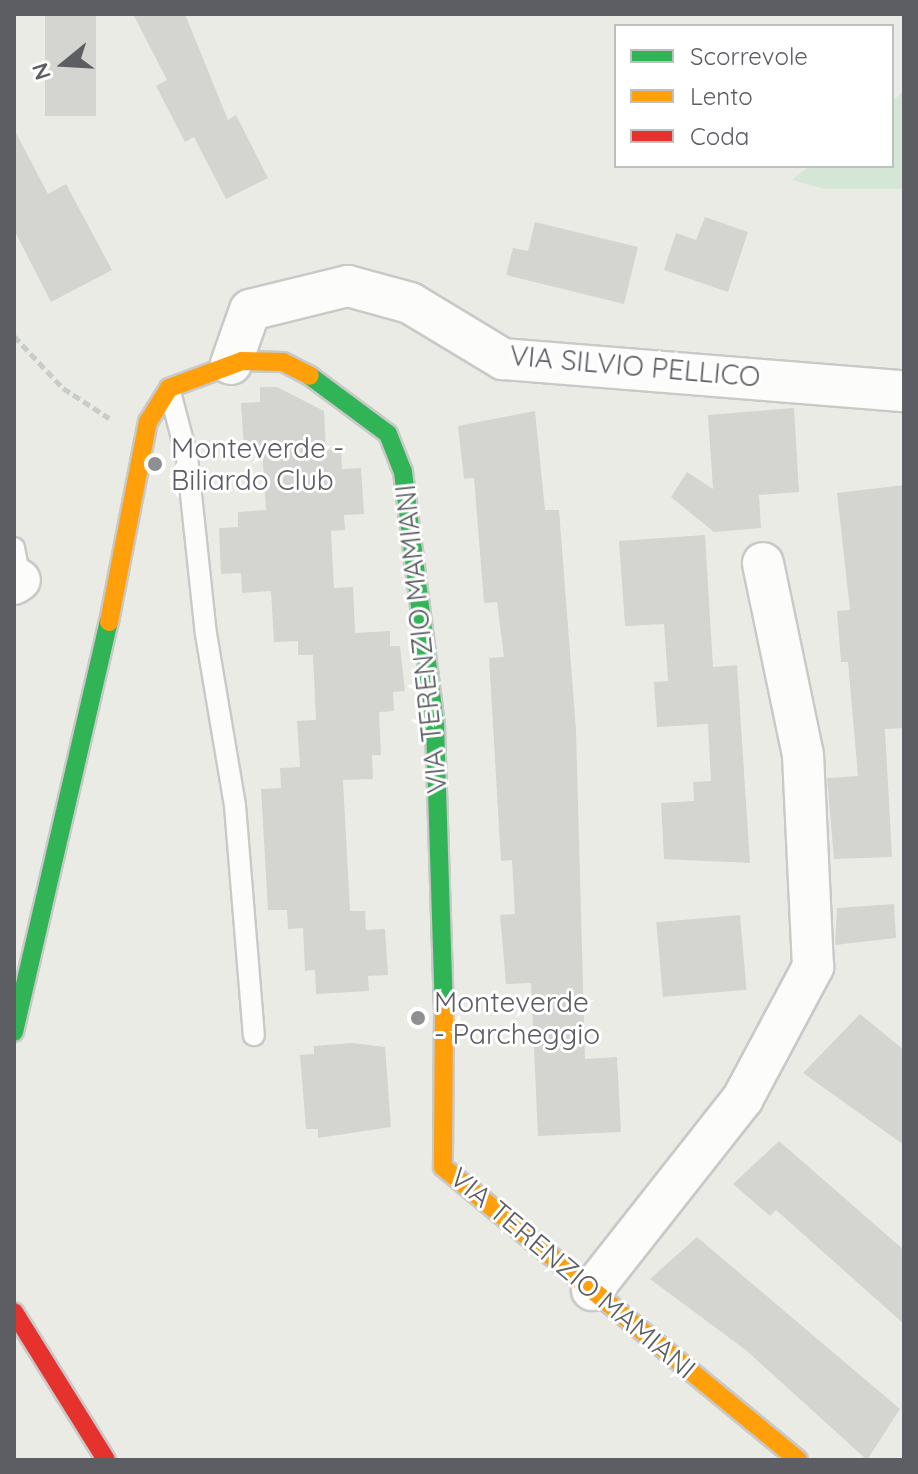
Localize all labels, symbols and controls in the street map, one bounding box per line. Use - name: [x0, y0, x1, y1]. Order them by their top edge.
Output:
- north arrow: [24, 24, 104, 104]
- legend: [614, 24, 894, 168]
- text: Scorrevole: [690, 41, 808, 71]
- text: N: [25, 59, 57, 83]
- text: Lento: [690, 81, 753, 111]
- text: Coda: [690, 121, 749, 151]
- street label: VIA SILVIO PELLICO: [508, 338, 762, 394]
- place label: Monteverde - Biliardo Club: [171, 431, 344, 497]
- marker: Monteverde - Biliardo Club: [146, 455, 164, 473]
- street label: VIA TERENZIO MAMIANI: [388, 483, 454, 795]
- place label: Monteverde - Parcheggio: [434, 985, 600, 1051]
- marker: Monteverde - Parcheggio: [409, 1009, 427, 1027]
- street label: VIA TERENZIO MAMIANI: [443, 1160, 703, 1386]

